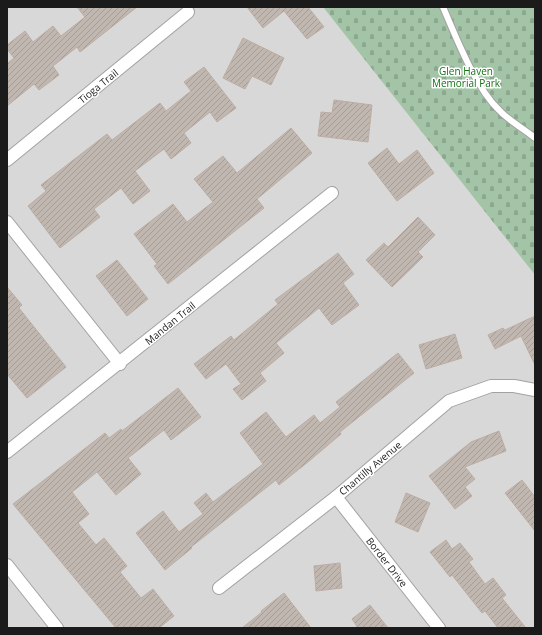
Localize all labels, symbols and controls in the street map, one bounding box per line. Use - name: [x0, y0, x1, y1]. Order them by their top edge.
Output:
- park label: Glen Haven Memorial Park: [432, 64, 501, 90]
- street label: Tioga Trail: [75, 66, 121, 106]
- street label: Mandan Trail: [142, 298, 198, 348]
- street label: Chantilly Avenue: [336, 437, 405, 498]
- street label: Border Drive: [363, 534, 411, 590]

